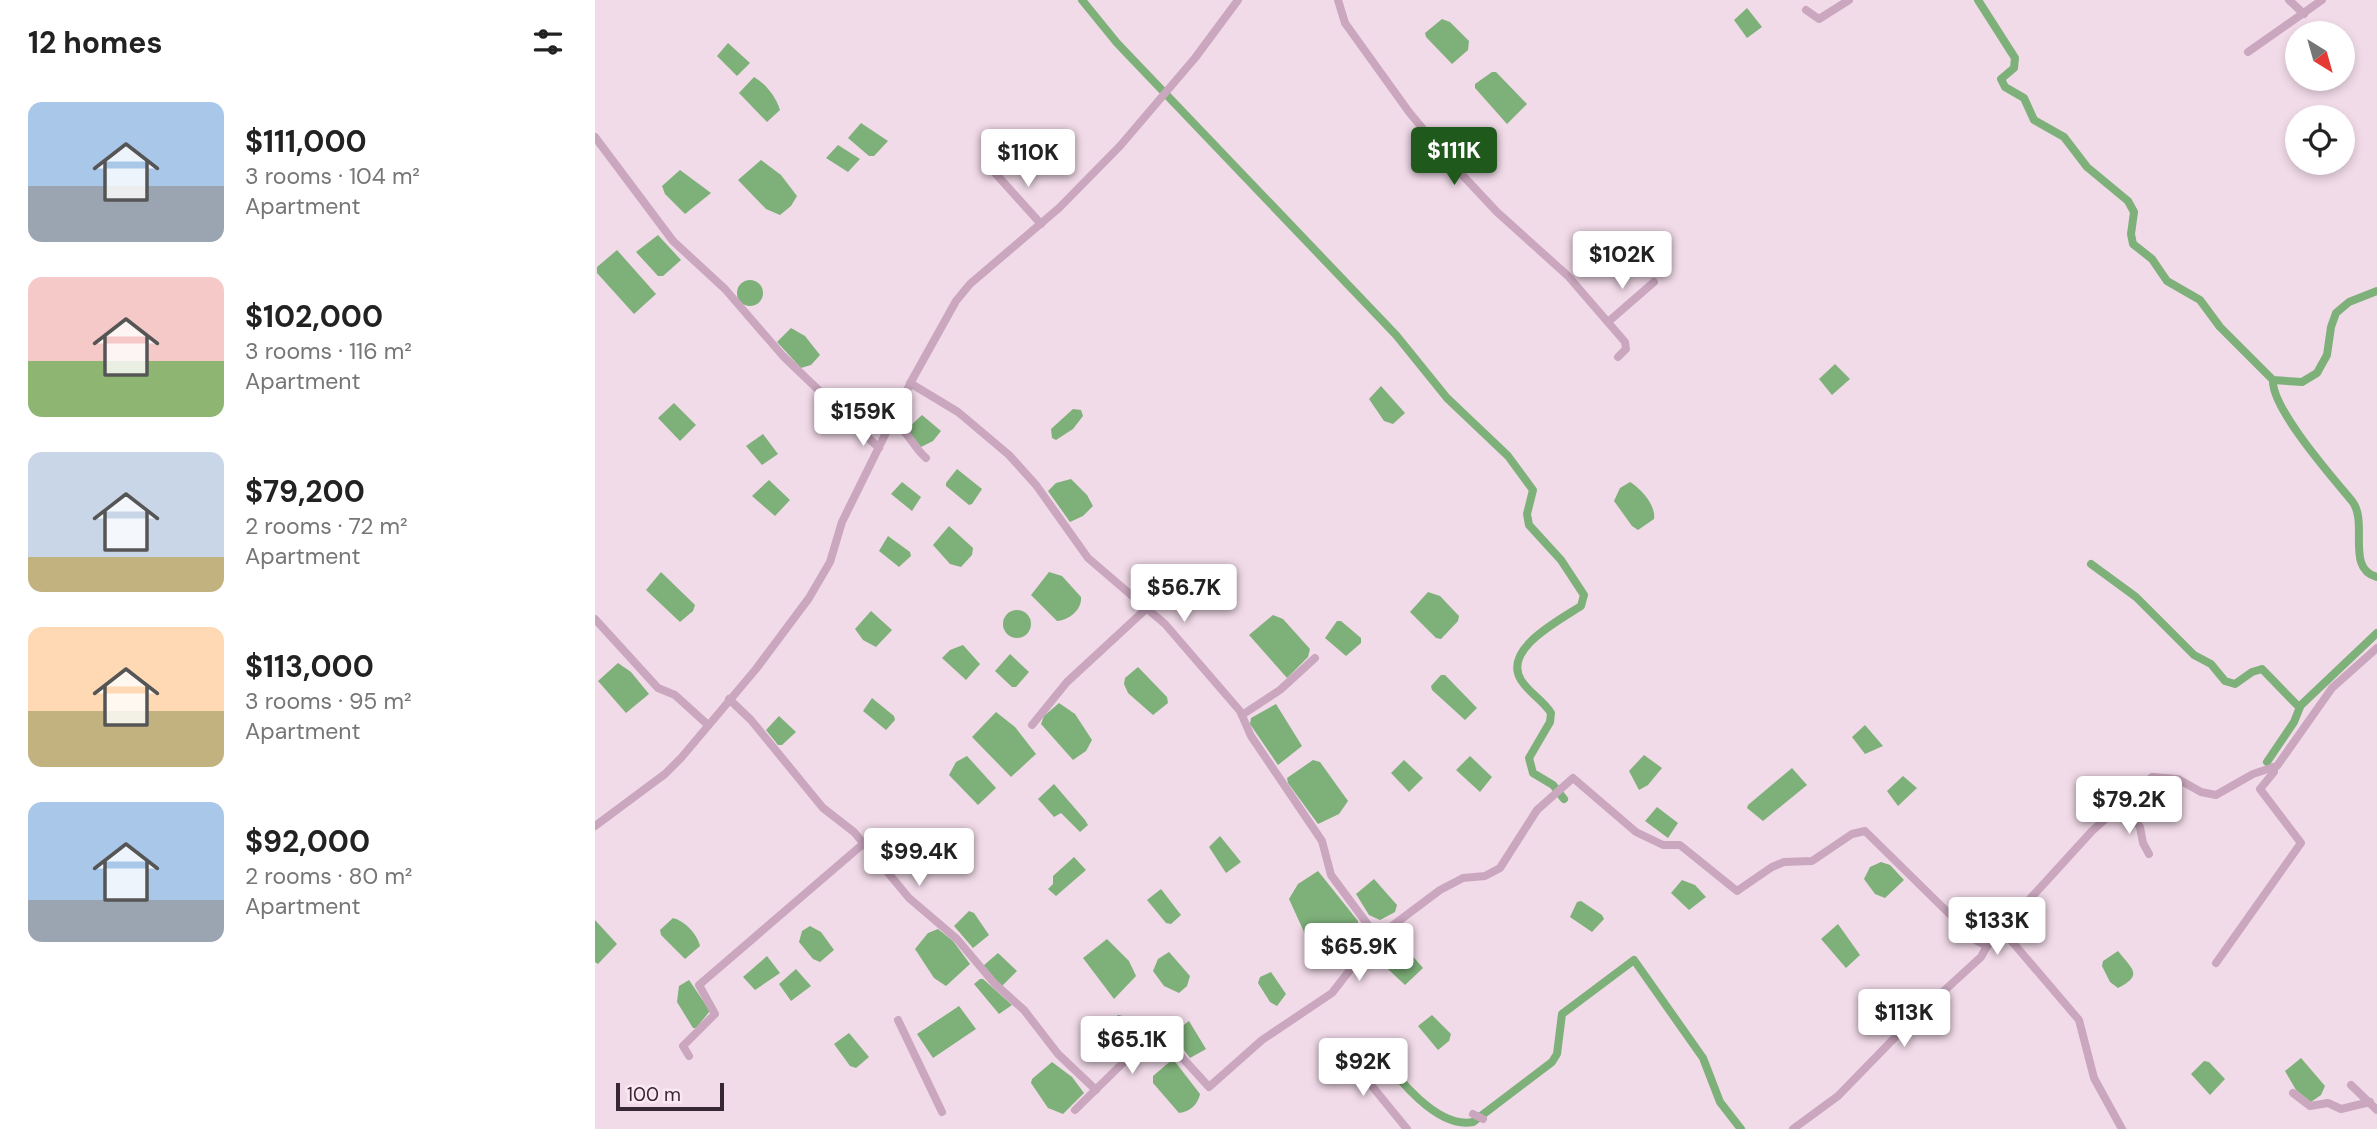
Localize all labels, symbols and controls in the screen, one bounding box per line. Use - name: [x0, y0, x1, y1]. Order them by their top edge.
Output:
- north arrow: [2285, 21, 2355, 91]
- map controls: [2285, 21, 2355, 175]
- text: 12 homes: [28, 23, 162, 62]
- icon: filters: [529, 23, 567, 61]
- button: locate: [2285, 105, 2355, 175]
- text: $111,000: [245, 122, 367, 161]
- pin: $111K: [1405, 128, 1503, 187]
- icon: home: [84, 130, 168, 214]
- pin: $110K: [979, 130, 1077, 189]
- text: $111K: [1427, 135, 1481, 165]
- text: $110K: [997, 137, 1059, 167]
- text: 3 rooms · 104 m²: [245, 161, 420, 191]
- text: Apartment: [245, 191, 360, 221]
- pin: $102K: [1573, 232, 1671, 291]
- text: $102K: [1589, 239, 1655, 269]
- text: $102,000: [245, 297, 383, 336]
- icon: home: [84, 305, 168, 389]
- text: 3 rooms · 116 m²: [245, 336, 412, 366]
- text: Apartment: [245, 366, 360, 396]
- pin: $159K: [814, 388, 912, 448]
- text: $159K: [830, 396, 896, 426]
- text: $79,200: [245, 472, 365, 511]
- icon: home: [84, 480, 168, 564]
- text: 2 rooms · 72 m²: [245, 511, 408, 541]
- text: Apartment: [245, 541, 360, 571]
- pin: $56.7K: [1127, 564, 1241, 624]
- text: $56.7K: [1147, 572, 1221, 602]
- text: $113,000: [245, 647, 374, 686]
- icon: home: [84, 655, 168, 739]
- text: 3 rooms · 95 m²: [245, 686, 412, 716]
- text: Apartment: [245, 716, 360, 746]
- pin: $79.2K: [2072, 776, 2186, 836]
- text: $79.2K: [2092, 784, 2166, 814]
- text: $92,000: [245, 822, 370, 861]
- pin: $99.4K: [862, 828, 976, 888]
- icon: home: [84, 830, 168, 914]
- text: $99.4K: [880, 836, 958, 866]
- text: 2 rooms · 80 m²: [245, 861, 412, 891]
- text: Apartment: [245, 891, 360, 921]
- pin: $133K: [1948, 898, 2046, 957]
- text: $133K: [1964, 905, 2030, 935]
- pin: $65.9K: [1302, 923, 1416, 983]
- text: $65.9K: [1320, 931, 1398, 961]
- pin: $113K: [1855, 990, 1953, 1049]
- text: $113K: [1874, 997, 1934, 1027]
- pin: $65.1K: [1075, 1016, 1189, 1076]
- text: $65.1K: [1097, 1024, 1167, 1054]
- pin: $92K: [1322, 1038, 1404, 1098]
- text: $92K: [1335, 1046, 1391, 1076]
- scale bar: [616, 1080, 725, 1112]
- text: 100 m: [627, 1082, 681, 1107]

